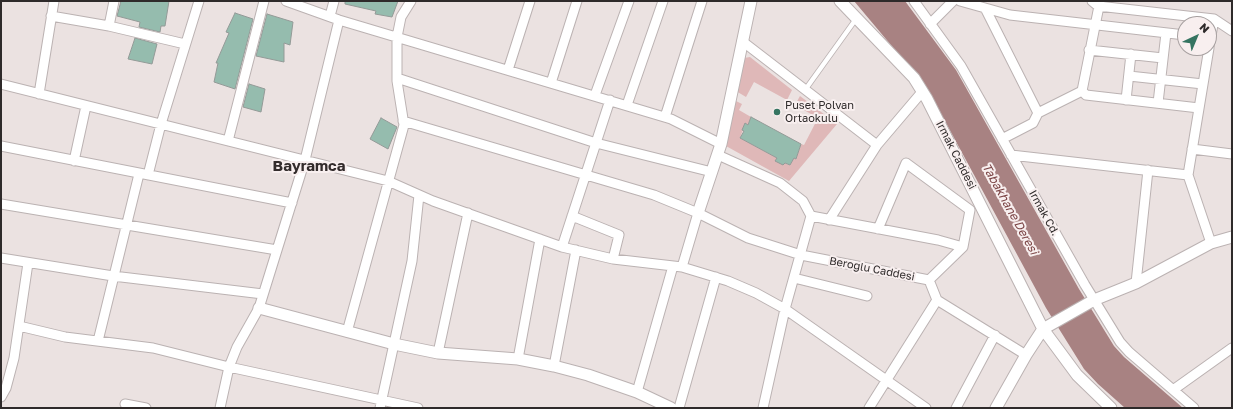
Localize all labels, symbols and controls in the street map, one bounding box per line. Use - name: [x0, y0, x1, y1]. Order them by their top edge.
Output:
- north arrow: [1177, 16, 1217, 56]
- text: N: [1197, 20, 1213, 35]
- place label: Puset Polvan Ortaokulu: [785, 99, 854, 125]
- marker: Puset Polvan Ortaokulu: [772, 107, 782, 117]
- street label: Irmak Caddesi: [933, 119, 979, 191]
- district label: Bayramca: [273, 157, 345, 175]
- water label: Tabakhane Deresi: [979, 161, 1041, 257]
- street label: Irmak Cd.: [1026, 188, 1062, 238]
- street label: Beroğlu Caddesi: [828, 254, 916, 284]

